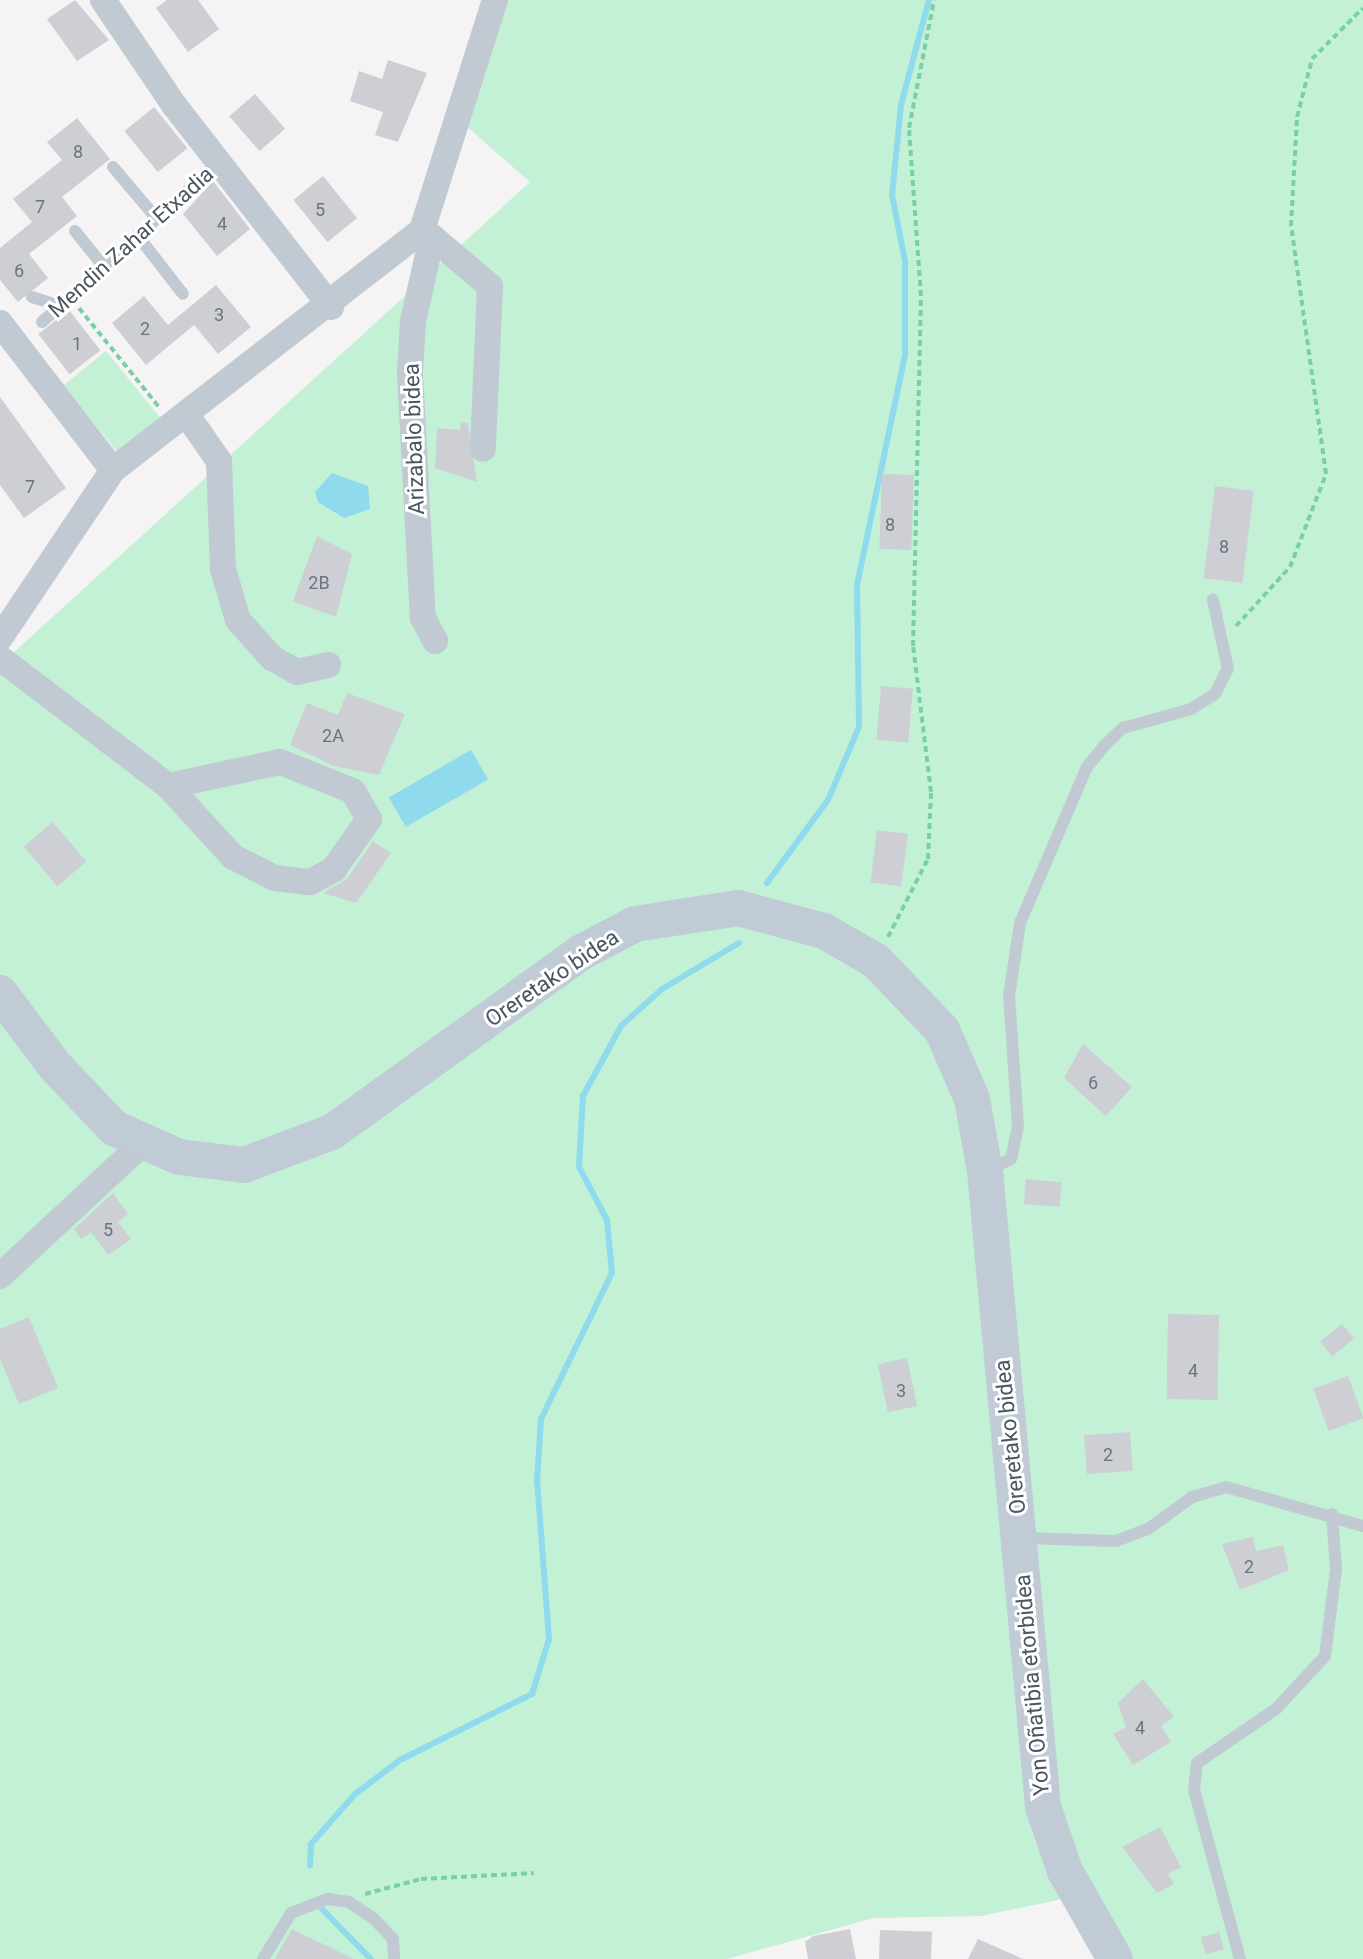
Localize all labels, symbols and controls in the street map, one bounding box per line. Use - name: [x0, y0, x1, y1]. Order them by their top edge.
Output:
- house number: 8: [73, 141, 83, 163]
- street label: Mendin Zahar Etxadia: [43, 161, 219, 323]
- house number: 7: [35, 196, 45, 218]
- house number: 5: [315, 199, 325, 221]
- house number: 4: [217, 213, 227, 235]
- house number: 6: [14, 260, 24, 282]
- house number: 3: [214, 304, 224, 326]
- house number: 2: [140, 318, 150, 340]
- house number: 1: [72, 333, 82, 355]
- street label: Arizabalo bidea: [398, 363, 430, 515]
- house number: 7: [25, 476, 35, 498]
- house number: 8: [885, 514, 895, 536]
- house number: 8: [1219, 536, 1229, 558]
- house number: 2B: [308, 572, 330, 594]
- house number: 2A: [322, 725, 344, 747]
- street label: Oreretako bidea: [480, 924, 624, 1032]
- house number: 6: [1088, 1072, 1098, 1094]
- house number: 5: [103, 1219, 113, 1241]
- street label: Oreretako bidea: [989, 1359, 1031, 1515]
- house number: 4: [1188, 1360, 1198, 1382]
- house number: 3: [896, 1380, 906, 1402]
- house number: 2: [1103, 1444, 1113, 1466]
- house number: 2: [1244, 1556, 1254, 1578]
- street label: Yon Oñatibia etorbidea: [1009, 1573, 1055, 1797]
- house number: 4: [1135, 1717, 1145, 1739]

